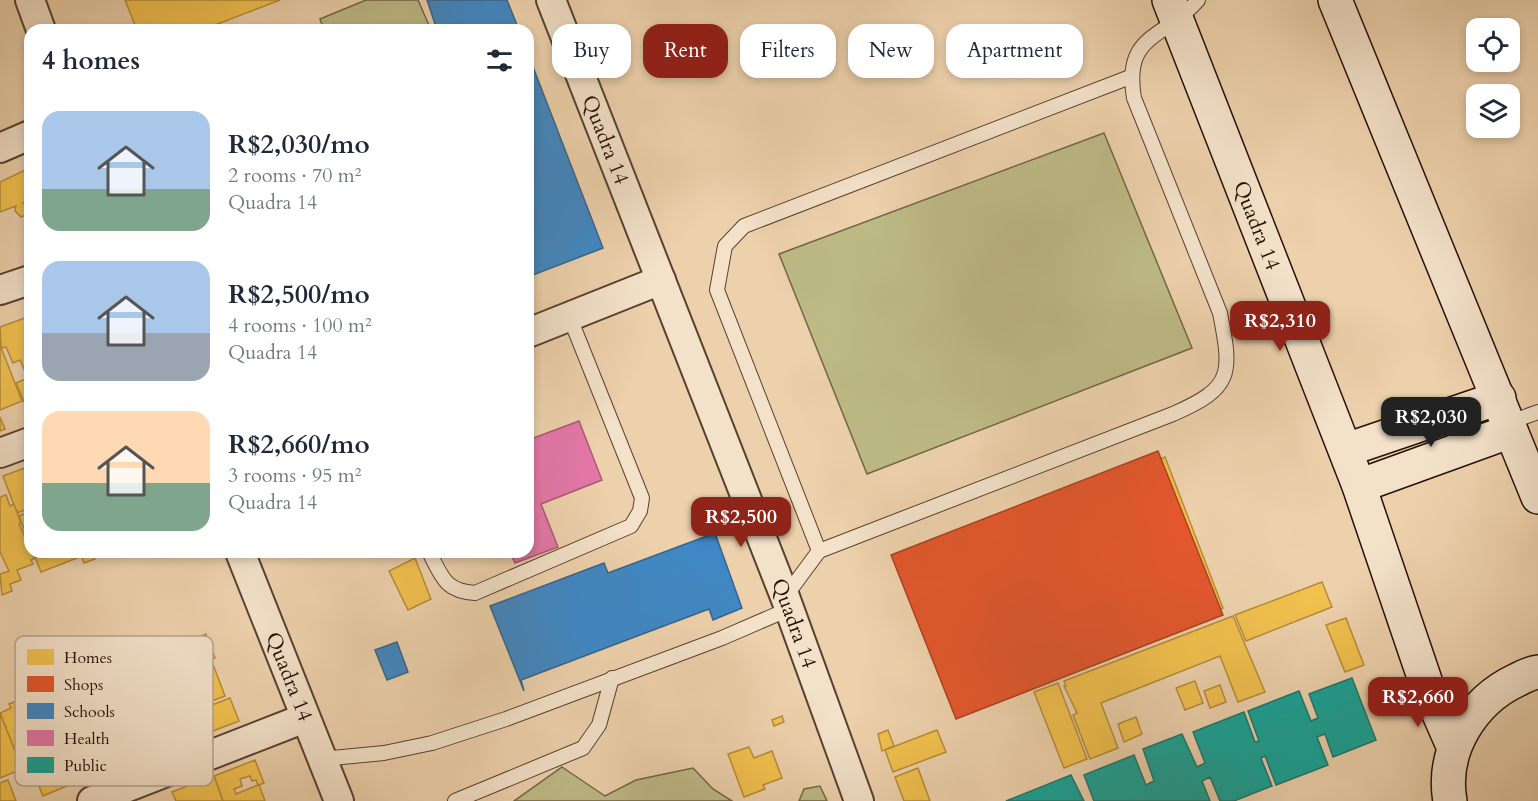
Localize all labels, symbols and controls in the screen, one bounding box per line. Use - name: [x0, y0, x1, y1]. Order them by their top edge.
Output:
- map controls: [1466, 18, 1520, 138]
- button: locate: [1466, 18, 1520, 72]
- chip: Buy: [552, 24, 631, 78]
- chip: Rent: [643, 24, 728, 78]
- chip: Filters: [740, 24, 836, 78]
- chip: New: [848, 24, 934, 78]
- chip: Apartment: [946, 24, 1083, 78]
- text: 4 homes: [42, 43, 140, 78]
- icon: filters: [483, 44, 516, 77]
- button: layers: [1466, 84, 1520, 138]
- street label: Quadra 14: [575, 91, 636, 189]
- text: R$2,030/mo: [228, 127, 370, 162]
- icon: home: [90, 135, 162, 207]
- text: 2 rooms · 70 m²: [228, 162, 361, 189]
- street label: Quadra 14: [1226, 177, 1287, 275]
- text: Quadra 14: [228, 189, 317, 216]
- text: R$2,500/mo: [228, 277, 370, 312]
- icon: home: [90, 285, 162, 357]
- pin: R$2,310: [1225, 301, 1335, 352]
- text: R$2,310: [1244, 307, 1316, 334]
- text: 4 rooms · 100 m²: [228, 312, 372, 339]
- text: Quadra 14: [228, 339, 317, 366]
- pin: R$2,030: [1376, 397, 1486, 448]
- text: R$2,030: [1395, 403, 1467, 430]
- text: R$2,660/mo: [228, 427, 370, 462]
- icon: home: [90, 435, 162, 507]
- text: 3 rooms · 95 m²: [228, 462, 361, 489]
- text: Quadra 14: [228, 489, 317, 516]
- pin: R$2,500: [686, 497, 796, 548]
- text: R$2,500: [705, 503, 777, 530]
- street label: Quadra 14: [764, 574, 824, 673]
- street label: Quadra 14: [258, 628, 320, 726]
- legend: [15, 636, 213, 786]
- text: Homes: [64, 647, 112, 669]
- text: Shops: [64, 674, 103, 696]
- pin: R$2,660: [1363, 677, 1473, 728]
- text: R$2,660: [1382, 683, 1454, 710]
- text: Schools: [64, 701, 115, 723]
- text: Health: [64, 728, 110, 750]
- text: Public: [64, 755, 107, 777]

